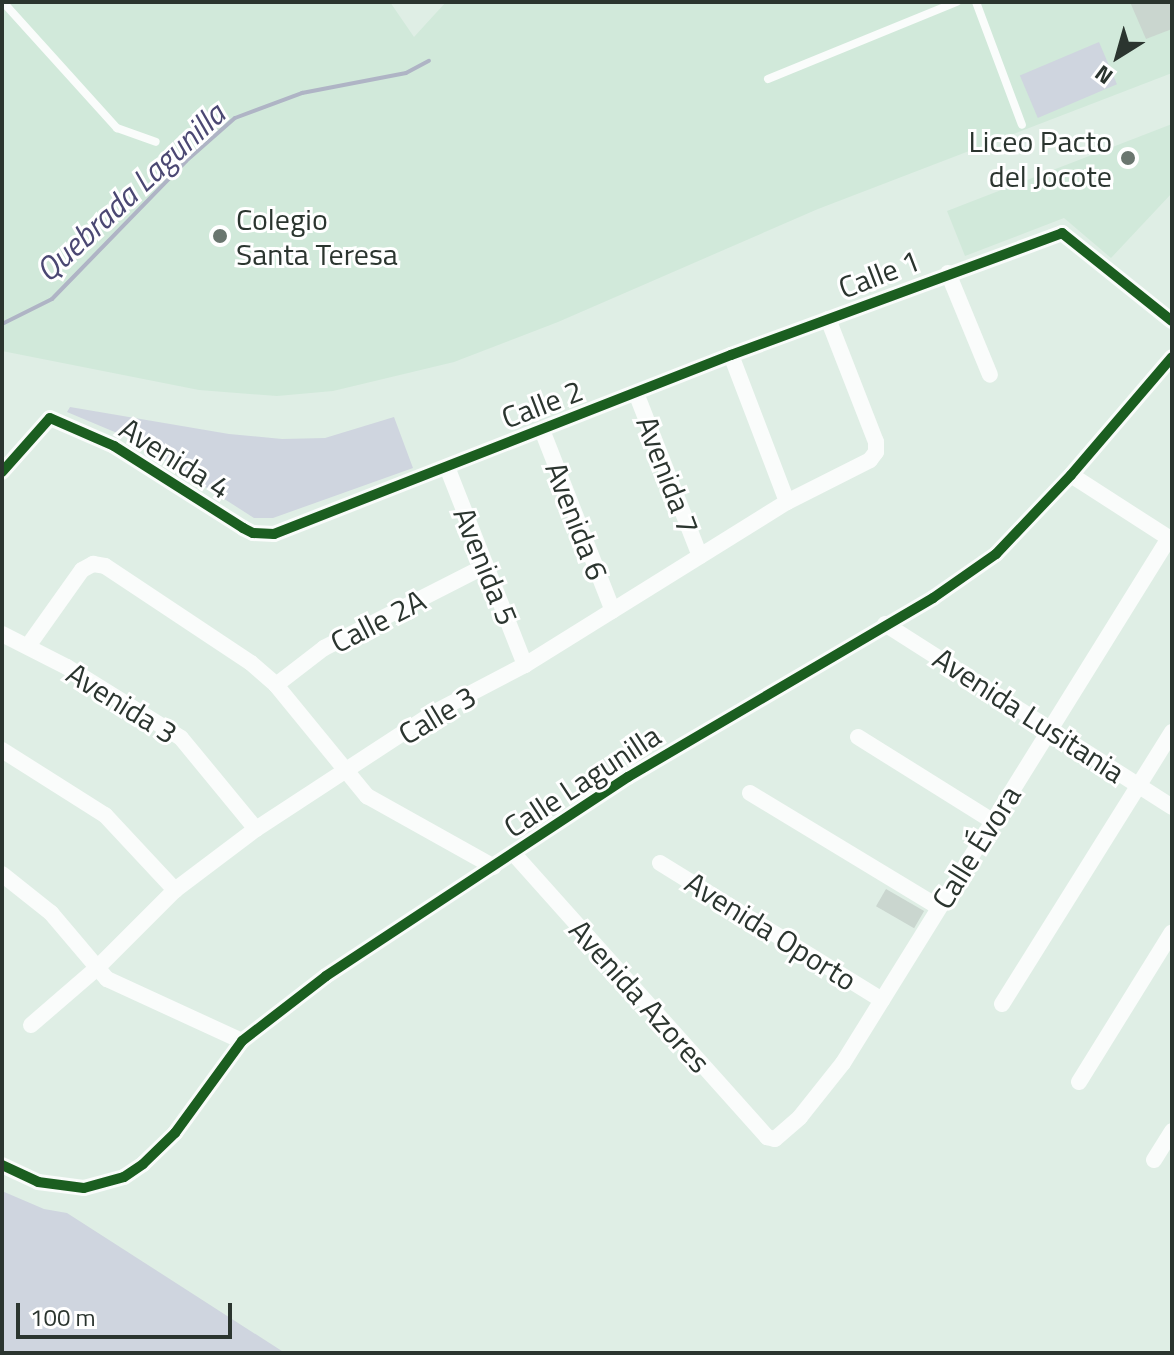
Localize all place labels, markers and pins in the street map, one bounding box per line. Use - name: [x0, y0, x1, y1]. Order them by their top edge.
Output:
- place label: Liceo Pacto del Jocote: [968, 123, 1112, 194]
- marker: Liceo Pacto del Jocote: [1119, 149, 1137, 167]
- place label: Colegio Santa Teresa: [236, 201, 398, 272]
- marker: Colegio Santa Teresa: [211, 227, 229, 245]

